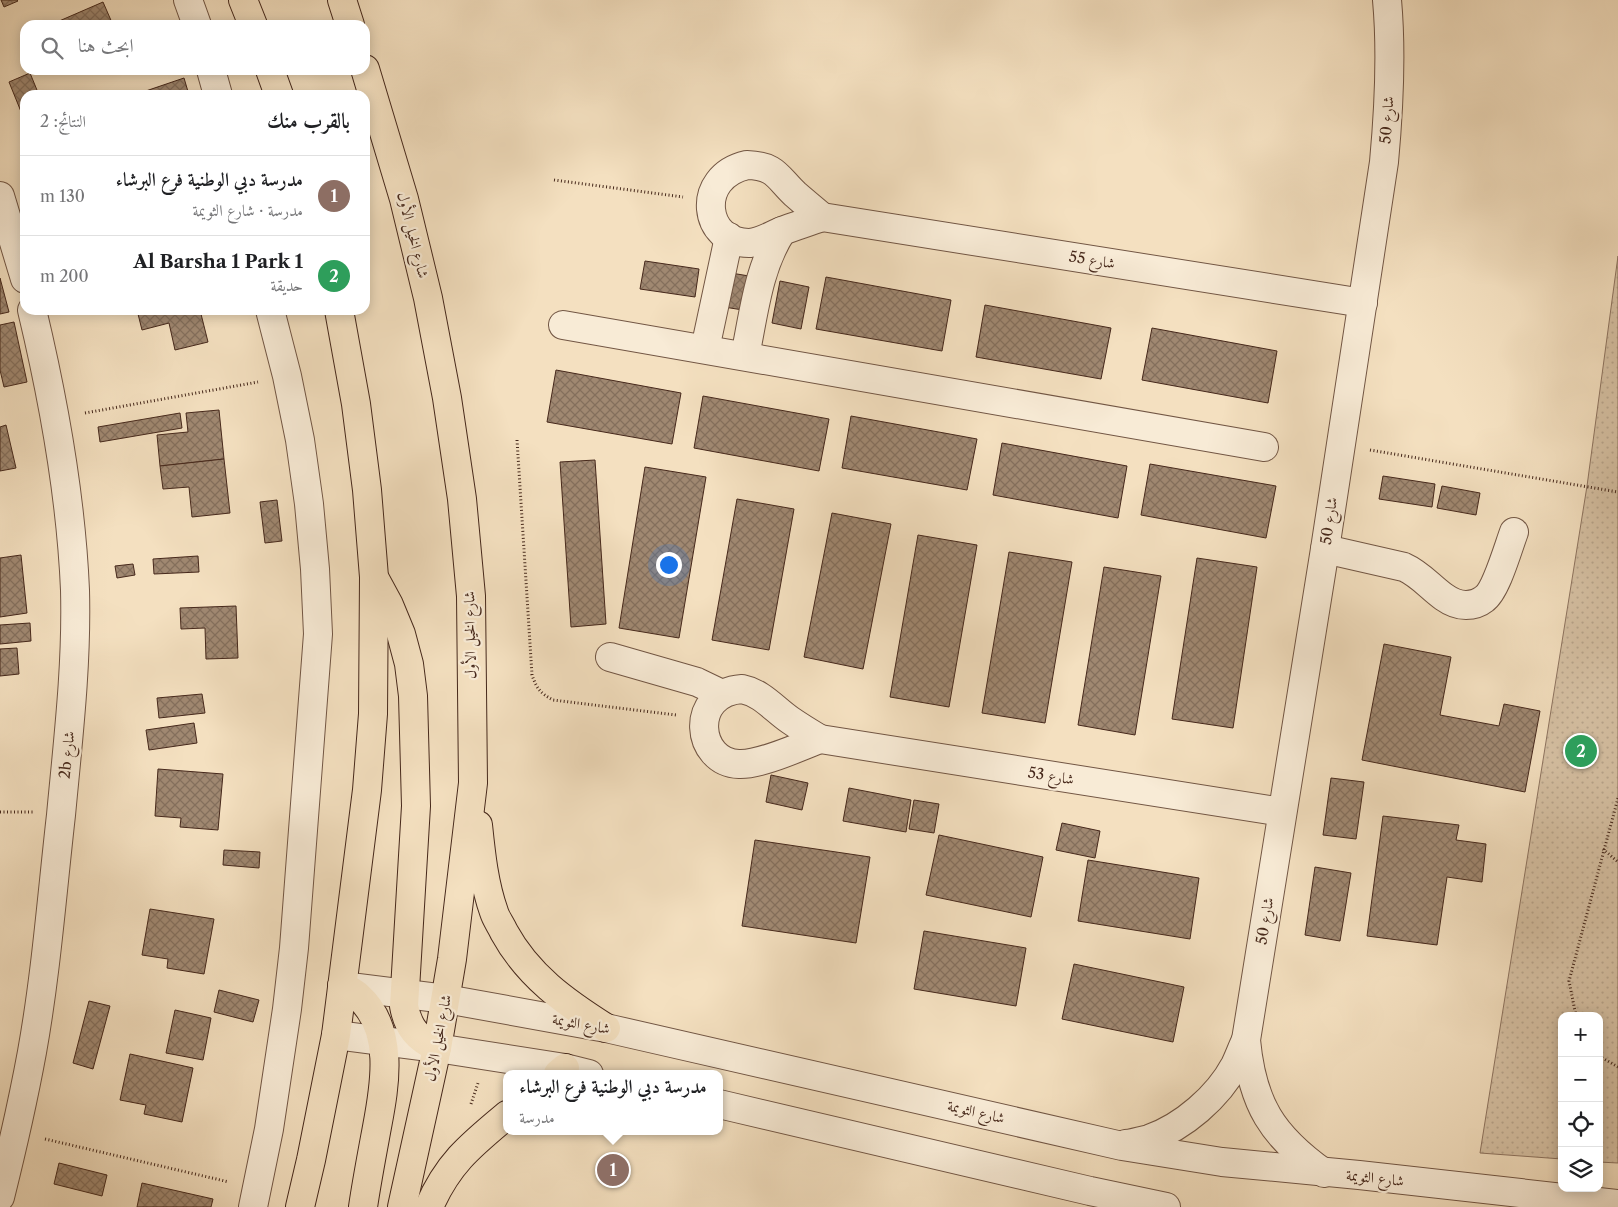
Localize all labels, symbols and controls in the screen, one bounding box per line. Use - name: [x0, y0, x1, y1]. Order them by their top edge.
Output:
- search box: [20, 20, 370, 75]
- icon: search: [38, 34, 66, 62]
- text: ابحث هنا: [78, 34, 134, 57]
- street label: شارع 50: [1375, 96, 1402, 145]
- text: بالقرب منك: [267, 108, 350, 133]
- text: النتائج: 2: [40, 111, 86, 131]
- text: مدرسة دبي الوطنية فرع البرشاء: [116, 168, 303, 191]
- text: 130 m: [40, 186, 85, 206]
- text: 1: [330, 186, 338, 206]
- street label: شارع الخيل الأول: [390, 190, 434, 281]
- text: مدرسة · شارع الثويمة: [193, 200, 303, 220]
- street label: شارع 55: [1067, 246, 1116, 276]
- text: Al Barsha 1 Park 1: [133, 250, 303, 273]
- text: 200 m: [40, 266, 89, 286]
- text: 2: [329, 266, 339, 286]
- text: حديقة: [271, 275, 303, 295]
- street label: شارع 50: [1316, 496, 1345, 546]
- your location: [656, 552, 682, 578]
- street label: شارع الخيل الأول: [458, 591, 484, 679]
- street label: 2b شارع: [55, 730, 82, 780]
- pin: 2: [1565, 732, 1597, 770]
- street label: شارع 53: [1026, 762, 1076, 792]
- street label: شارع 50: [1251, 896, 1282, 947]
- street label: شارع الخيل الأول: [419, 993, 459, 1084]
- street label: شارع الثويمة: [550, 1009, 611, 1042]
- map controls: [1558, 1012, 1603, 1192]
- button: +: [1558, 1012, 1603, 1057]
- button: −: [1558, 1057, 1603, 1102]
- popup: [503, 1070, 723, 1135]
- text: مدرسة دبي الوطنية فرع البرشاء: [519, 1075, 707, 1098]
- street label: شارع الثويمة: [945, 1096, 1007, 1131]
- button: locate: [1558, 1102, 1603, 1147]
- text: مدرسة: [519, 1107, 555, 1127]
- button: layers: [1558, 1147, 1603, 1192]
- pin: 1: [597, 1151, 629, 1189]
- street label: شارع الثويمة: [1345, 1165, 1405, 1194]

